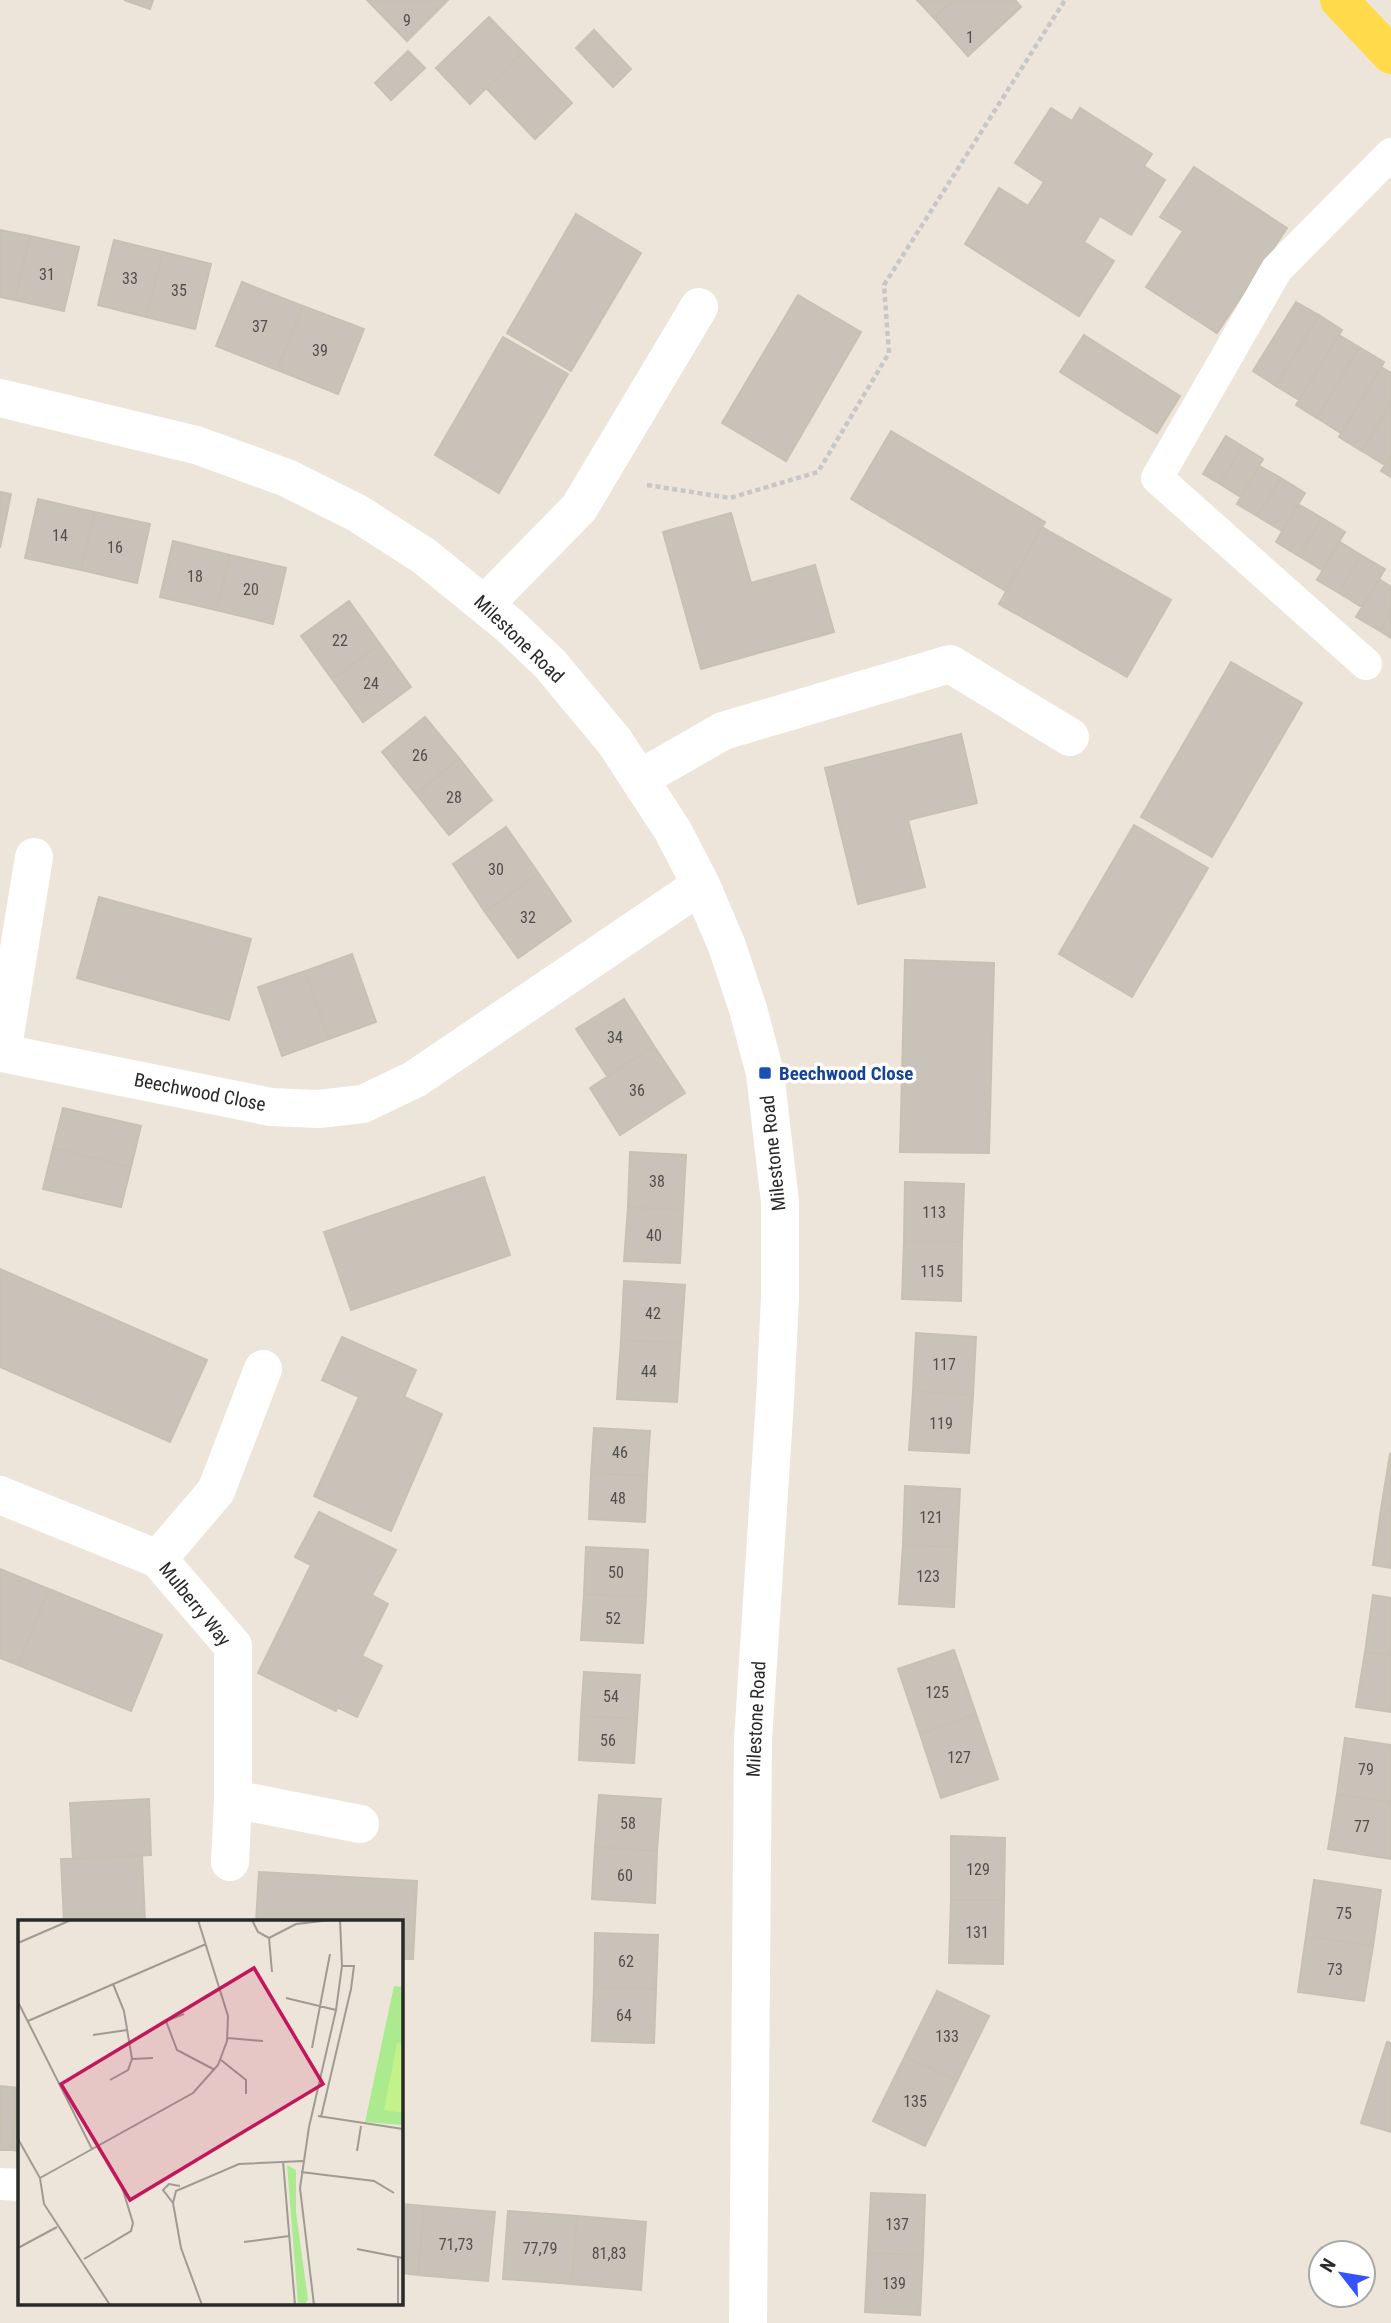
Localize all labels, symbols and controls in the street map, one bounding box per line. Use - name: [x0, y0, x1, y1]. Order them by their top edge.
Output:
- house number: 9: [403, 11, 411, 30]
- house number: 1: [966, 28, 974, 47]
- house number: 31: [39, 265, 55, 284]
- house number: 33: [122, 269, 138, 288]
- house number: 35: [171, 281, 187, 300]
- house number: 37: [252, 317, 268, 336]
- house number: 39: [312, 341, 328, 360]
- house number: 14: [52, 526, 68, 545]
- house number: 16: [107, 538, 123, 557]
- house number: 18: [187, 567, 203, 586]
- house number: 20: [243, 580, 259, 599]
- street label: Milestone Road: [469, 590, 569, 688]
- house number: 22: [332, 631, 348, 650]
- house number: 24: [363, 674, 379, 693]
- house number: 26: [412, 746, 428, 765]
- house number: 28: [446, 788, 462, 807]
- house number: 30: [488, 860, 504, 879]
- house number: 32: [520, 908, 536, 927]
- house number: 34: [607, 1028, 623, 1047]
- place label: Beechwood Close: [779, 1062, 913, 1085]
- marker: Beechwood Close: [757, 1065, 773, 1081]
- street label: Beechwood Close: [132, 1068, 268, 1116]
- house number: 36: [629, 1081, 645, 1100]
- street label: Milestone Road: [755, 1094, 791, 1212]
- house number: 38: [649, 1172, 665, 1191]
- house number: 113: [922, 1203, 946, 1222]
- house number: 40: [646, 1226, 662, 1245]
- house number: 115: [920, 1262, 944, 1281]
- house number: 42: [645, 1304, 661, 1323]
- house number: 117: [932, 1355, 956, 1374]
- house number: 44: [641, 1362, 657, 1381]
- house number: 119: [929, 1414, 953, 1433]
- house number: 46: [612, 1443, 628, 1462]
- house number: 48: [610, 1489, 626, 1508]
- house number: 121: [919, 1508, 943, 1527]
- street label: Mulberry Way: [154, 1557, 236, 1651]
- house number: 50: [608, 1563, 624, 1582]
- house number: 123: [916, 1567, 940, 1586]
- house number: 52: [605, 1609, 621, 1628]
- street label: Milestone Road: [741, 1660, 771, 1778]
- house number: 125: [925, 1683, 949, 1702]
- house number: 54: [603, 1687, 619, 1706]
- house number: 56: [600, 1731, 616, 1750]
- house number: 127: [947, 1748, 971, 1767]
- house number: 79: [1358, 1760, 1374, 1779]
- house number: 58: [620, 1814, 636, 1833]
- house number: 77: [1354, 1817, 1370, 1836]
- house number: 129: [966, 1860, 990, 1879]
- house number: 60: [617, 1866, 633, 1885]
- house number: 75: [1336, 1904, 1352, 1923]
- inset map: [18, 1920, 402, 2306]
- house number: 131: [965, 1923, 989, 1942]
- house number: 62: [618, 1952, 634, 1971]
- house number: 73: [1327, 1960, 1343, 1979]
- house number: 64: [616, 2006, 632, 2025]
- house number: 133: [935, 2027, 959, 2046]
- house number: 135: [903, 2092, 927, 2111]
- house number: 137: [885, 2215, 909, 2234]
- house number: 71,73: [439, 2235, 473, 2254]
- house number: 77,79: [523, 2239, 557, 2258]
- north arrow: [1307, 2239, 1377, 2309]
- house number: 81,83: [592, 2244, 626, 2263]
- text: N: [1315, 2255, 1341, 2276]
- house number: 139: [882, 2274, 906, 2293]

